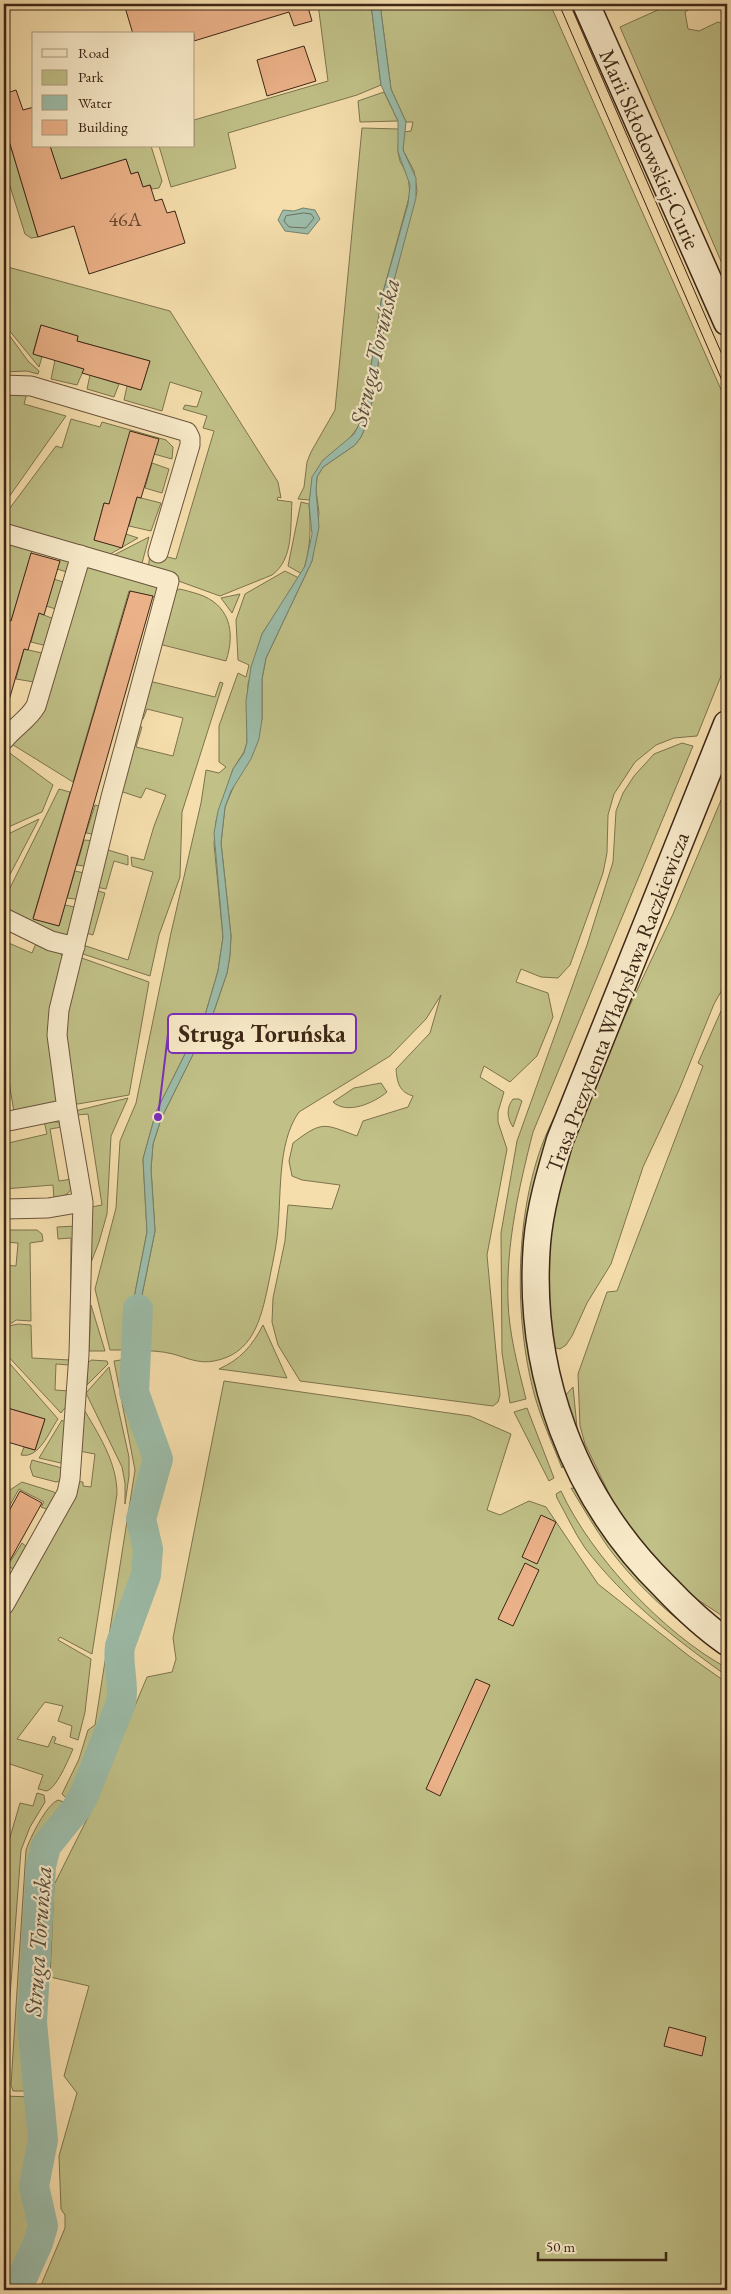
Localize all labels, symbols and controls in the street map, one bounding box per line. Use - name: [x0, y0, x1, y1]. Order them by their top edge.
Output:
- legend: [32, 32, 195, 148]
- text: Road: [78, 43, 110, 62]
- street label: Marii Skłodowskiej-Curie: [592, 45, 707, 254]
- text: Park: [78, 67, 105, 86]
- text: Water: [78, 93, 112, 112]
- text: Building: [78, 117, 128, 136]
- house number: 46A: [108, 206, 142, 232]
- water label: Struga Toruńska: [342, 275, 407, 430]
- street label: Trasa Prezydenta Władysława Raczkiewicza: [539, 828, 696, 1177]
- callout: Struga Toruńska: [168, 1014, 356, 1053]
- text: Struga Toruńska: [178, 1018, 346, 1050]
- water label: Struga Toruńska: [17, 1865, 58, 2018]
- scale bar: [538, 2229, 666, 2261]
- text: 50 m: [546, 2237, 575, 2256]

